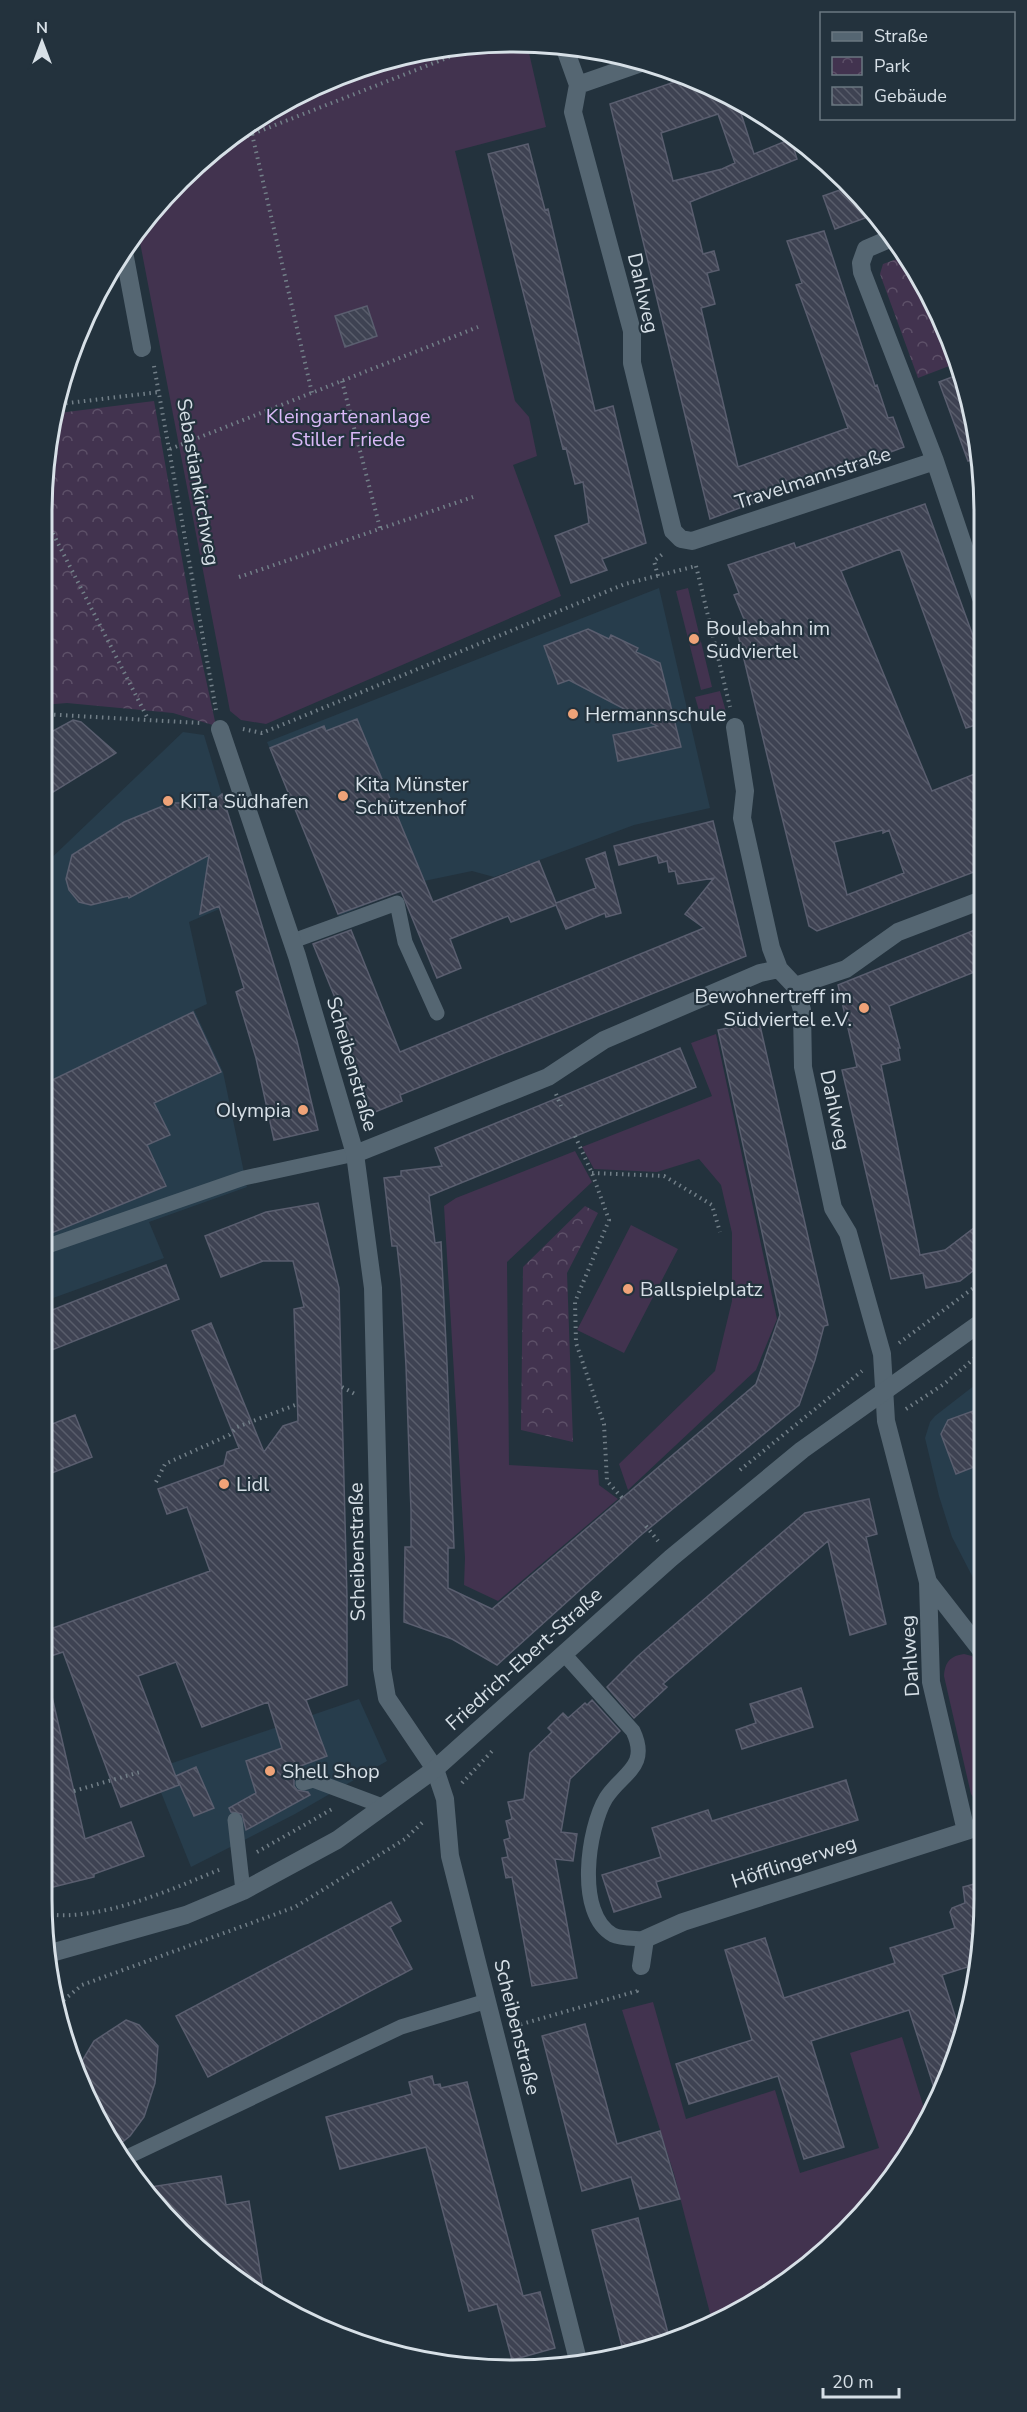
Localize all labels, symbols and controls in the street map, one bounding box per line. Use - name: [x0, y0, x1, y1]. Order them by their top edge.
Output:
- north arrow: [12, 12, 72, 72]
- legend: [820, 12, 1015, 120]
- text: N: [36, 17, 48, 39]
- text: Straße: [874, 24, 928, 48]
- text: Park: [874, 54, 911, 78]
- text: Gebäude: [874, 84, 947, 108]
- street label: Dahlweg: [621, 250, 665, 336]
- street label: Sebastiankirchweg: [170, 396, 226, 568]
- park label: Kleingartenanlage Stiller Friede: [266, 403, 430, 453]
- street label: Travelmannstraße: [732, 440, 894, 516]
- place label: Boulebahn im Südviertel: [706, 615, 830, 665]
- marker: Boulebahn im Südviertel: [687, 632, 701, 646]
- place label: Hermannschule: [585, 701, 726, 728]
- marker: Hermannschule: [566, 707, 580, 721]
- place label: Kita Münster Schützenhof: [355, 771, 469, 821]
- place label: KiTa Südhafen: [180, 788, 309, 815]
- marker: Kita Münster Schützenhof: [336, 789, 350, 803]
- marker: KiTa Südhafen: [161, 794, 175, 808]
- place label: Bewohnertreff im Südviertel e.V.: [695, 983, 852, 1033]
- street label: Scheibenstraße: [320, 993, 384, 1135]
- marker: Bewohnertreff im Südviertel e.V.: [857, 1001, 871, 1015]
- street label: Dahlweg: [813, 1067, 857, 1153]
- place label: Olympia: [216, 1097, 291, 1124]
- marker: Olympia: [296, 1103, 310, 1117]
- place label: Ballspielplatz: [640, 1276, 763, 1303]
- marker: Ballspielplatz: [621, 1282, 635, 1296]
- place label: Lidl: [236, 1471, 269, 1498]
- marker: Lidl: [217, 1477, 231, 1491]
- street label: Scheibenstraße: [342, 1482, 372, 1622]
- street label: Friedrich-Ebert-Straße: [440, 1581, 608, 1737]
- street label: Dahlweg: [894, 1614, 926, 1698]
- place label: Shell Shop: [282, 1758, 380, 1785]
- marker: Shell Shop: [263, 1764, 277, 1778]
- street label: Höfflingerweg: [728, 1829, 860, 1895]
- street label: Scheibenstraße: [487, 1956, 547, 2098]
- scale bar: [823, 2361, 900, 2399]
- text: 20 m: [832, 2370, 874, 2394]

